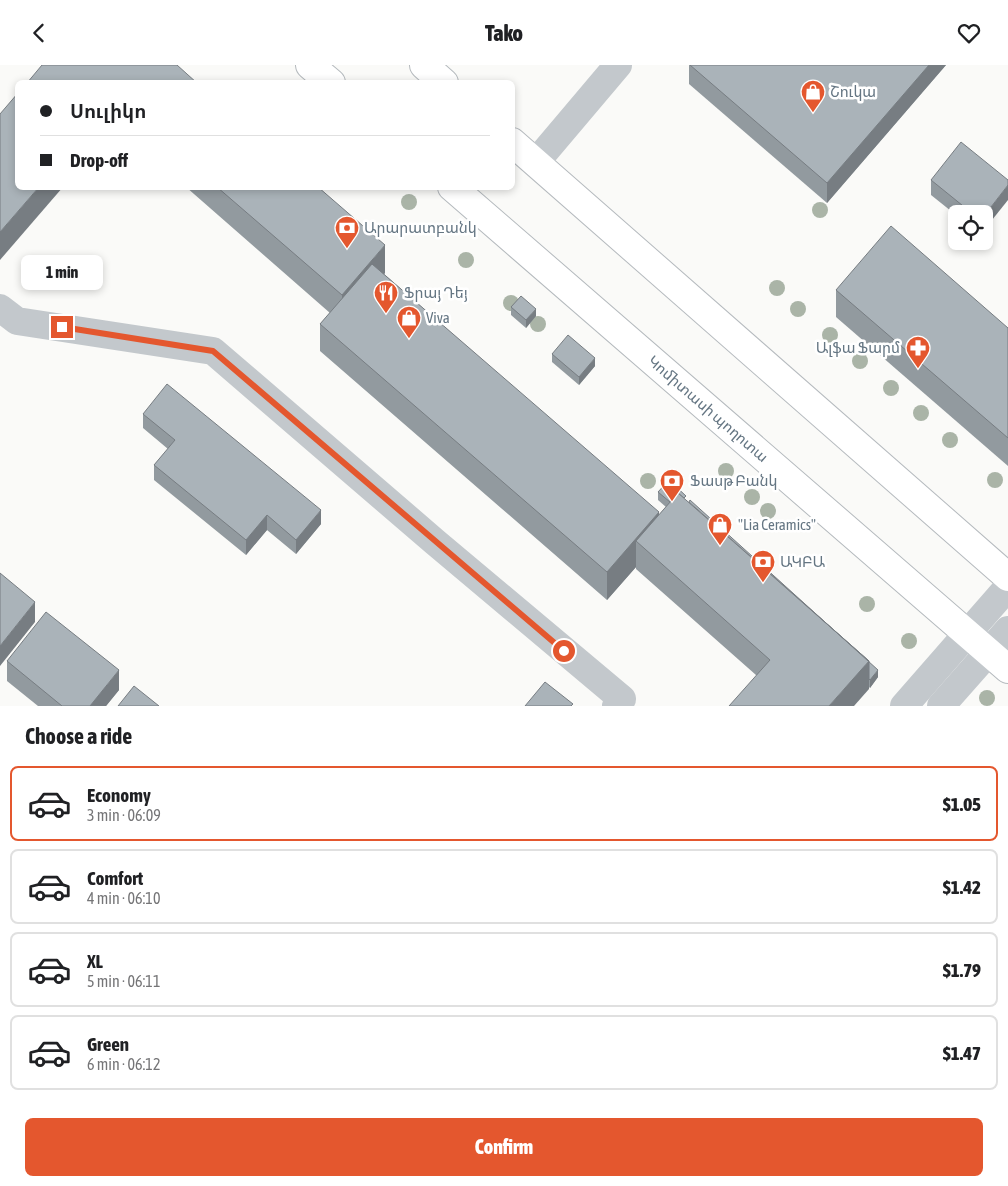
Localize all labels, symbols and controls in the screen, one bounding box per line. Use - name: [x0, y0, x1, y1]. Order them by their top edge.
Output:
- icon: back: [25, 19, 53, 47]
- icon: heart: [955, 19, 983, 47]
- text: Tako: [485, 20, 523, 46]
- shop icon: Շուկա: [800, 79, 826, 113]
- place label: Շուկա: [830, 83, 876, 101]
- text: Սուլիկո: [70, 100, 146, 122]
- text: Drop-off: [70, 149, 128, 171]
- map controls: [948, 205, 993, 250]
- button: locate: [948, 205, 993, 250]
- bank icon: Արարատբանկ: [334, 215, 360, 249]
- place label: Արարատբանկ: [364, 219, 477, 237]
- callout: 1 min: [21, 255, 103, 289]
- text: 1 min: [46, 263, 78, 281]
- restaurant icon: Ֆրայ Դեյ: [373, 280, 399, 314]
- place label: Ֆրայ Դեյ: [404, 284, 468, 302]
- shop icon: Viva: [396, 305, 422, 339]
- place label: Viva: [426, 309, 450, 326]
- route end: [51, 316, 73, 338]
- pharmacy icon: Ալֆա Ֆարմ: [905, 335, 931, 369]
- place label: Ալֆա Ֆարմ: [816, 339, 900, 357]
- street label: Կոմիտասի պողոտա: [644, 352, 772, 466]
- bank icon: Ֆասթ Բանկ: [659, 468, 685, 502]
- place label: Ֆասթ Բանկ: [690, 472, 778, 490]
- shop icon: "Lia Ceramics": [707, 512, 733, 546]
- place label: "Lia Ceramics": [738, 516, 816, 533]
- bank icon: ԱԿԲԱ: [750, 549, 776, 583]
- place label: ԱԿԲԱ: [780, 553, 825, 570]
- route start: [553, 640, 575, 662]
- text: Choose a ride: [25, 723, 132, 749]
- icon: car: [27, 781, 72, 826]
- text: Economy: [87, 784, 151, 806]
- text: $1.05: [943, 793, 981, 815]
- text: 3 min · 06:09: [87, 806, 161, 824]
- icon: car: [27, 864, 72, 909]
- text: Comfort: [87, 867, 143, 889]
- text: $1.42: [943, 876, 981, 898]
- text: 4 min · 06:10: [87, 889, 160, 907]
- icon: car: [27, 947, 72, 992]
- text: XL: [87, 950, 103, 972]
- text: $1.79: [943, 959, 981, 981]
- text: 5 min · 06:11: [87, 972, 160, 990]
- icon: car: [27, 1030, 72, 1075]
- text: Green: [87, 1033, 129, 1055]
- text: $1.47: [943, 1042, 981, 1064]
- text: 6 min · 06:12: [87, 1055, 160, 1073]
- button: Confirm: [25, 1118, 983, 1176]

